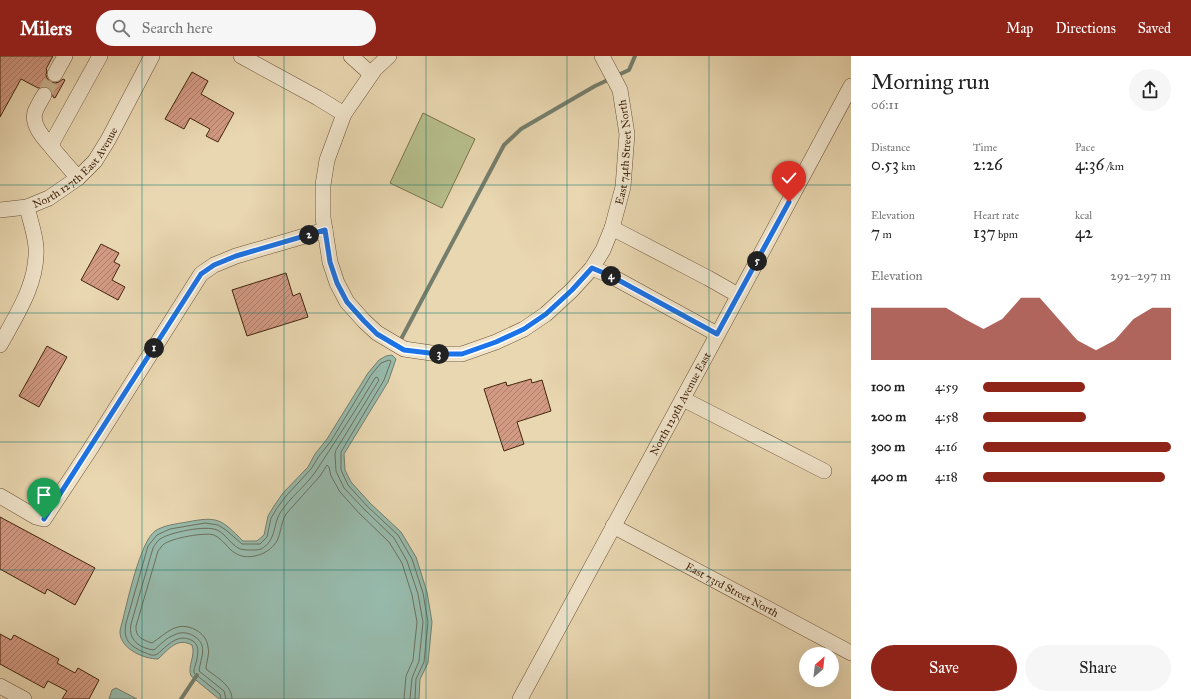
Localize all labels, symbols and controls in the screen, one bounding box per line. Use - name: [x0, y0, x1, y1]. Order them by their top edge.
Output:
- search box: [96, 10, 376, 46]
- text: Milers: [20, 17, 72, 40]
- icon: search: [110, 17, 132, 39]
- text: Search here: [142, 19, 213, 37]
- text: Map: [1006, 20, 1033, 37]
- text: Directions: [1055, 20, 1116, 37]
- text: Saved: [1138, 20, 1171, 37]
- text: Morning run: [871, 68, 990, 95]
- button: share: [1129, 69, 1171, 111]
- text: 06:11: [871, 97, 899, 113]
- street label: East 74th Street North: [613, 99, 634, 206]
- street label: North 127th East Avenue: [31, 125, 121, 211]
- text: Distance: [871, 141, 910, 154]
- text: Time: [973, 141, 997, 154]
- text: Pace: [1075, 141, 1095, 154]
- text: 0.53: [871, 154, 899, 175]
- text: 2:26: [973, 154, 1003, 175]
- text: 4:36: [1075, 154, 1104, 175]
- text: km: [899, 160, 916, 173]
- text: /km: [1104, 160, 1124, 173]
- pin: [772, 161, 806, 202]
- icon: check: [778, 167, 800, 189]
- text: Elevation: [871, 209, 915, 222]
- text: Heart rate: [973, 209, 1019, 222]
- text: kcal: [1075, 209, 1092, 222]
- text: 7: [871, 222, 880, 243]
- text: 137: [973, 222, 996, 243]
- text: 42: [1075, 222, 1093, 243]
- pin: 2: [299, 225, 319, 245]
- text: 2: [306, 228, 312, 241]
- text: m: [880, 228, 892, 241]
- text: bpm: [996, 228, 1018, 241]
- pin: 5: [747, 251, 767, 271]
- text: 5: [754, 254, 760, 267]
- pin: 4: [601, 266, 621, 286]
- text: Elevation: [871, 268, 923, 284]
- text: 292–297 m: [1110, 268, 1171, 284]
- text: 4: [608, 269, 614, 282]
- pin: 1: [144, 338, 164, 358]
- text: 1: [152, 341, 156, 354]
- pin: 3: [429, 344, 449, 364]
- text: 3: [437, 347, 441, 360]
- street label: North 129th Avenue East: [647, 350, 714, 458]
- text: 100 m: [871, 379, 905, 395]
- text: 4:59: [935, 379, 959, 395]
- text: 200 m: [871, 409, 906, 425]
- text: 4:58: [935, 409, 958, 425]
- text: 300 m: [871, 439, 905, 455]
- text: 4:16: [935, 439, 957, 455]
- text: 400 m: [871, 469, 907, 485]
- text: 4:18: [935, 469, 958, 485]
- pin: [27, 478, 61, 519]
- icon: arrive: [33, 484, 55, 506]
- street label: East 73rd Street North: [683, 560, 781, 620]
- button: Save: [871, 645, 1017, 691]
- button: Share: [1025, 645, 1171, 691]
- north arrow: [799, 647, 839, 687]
- map controls: [799, 647, 839, 687]

